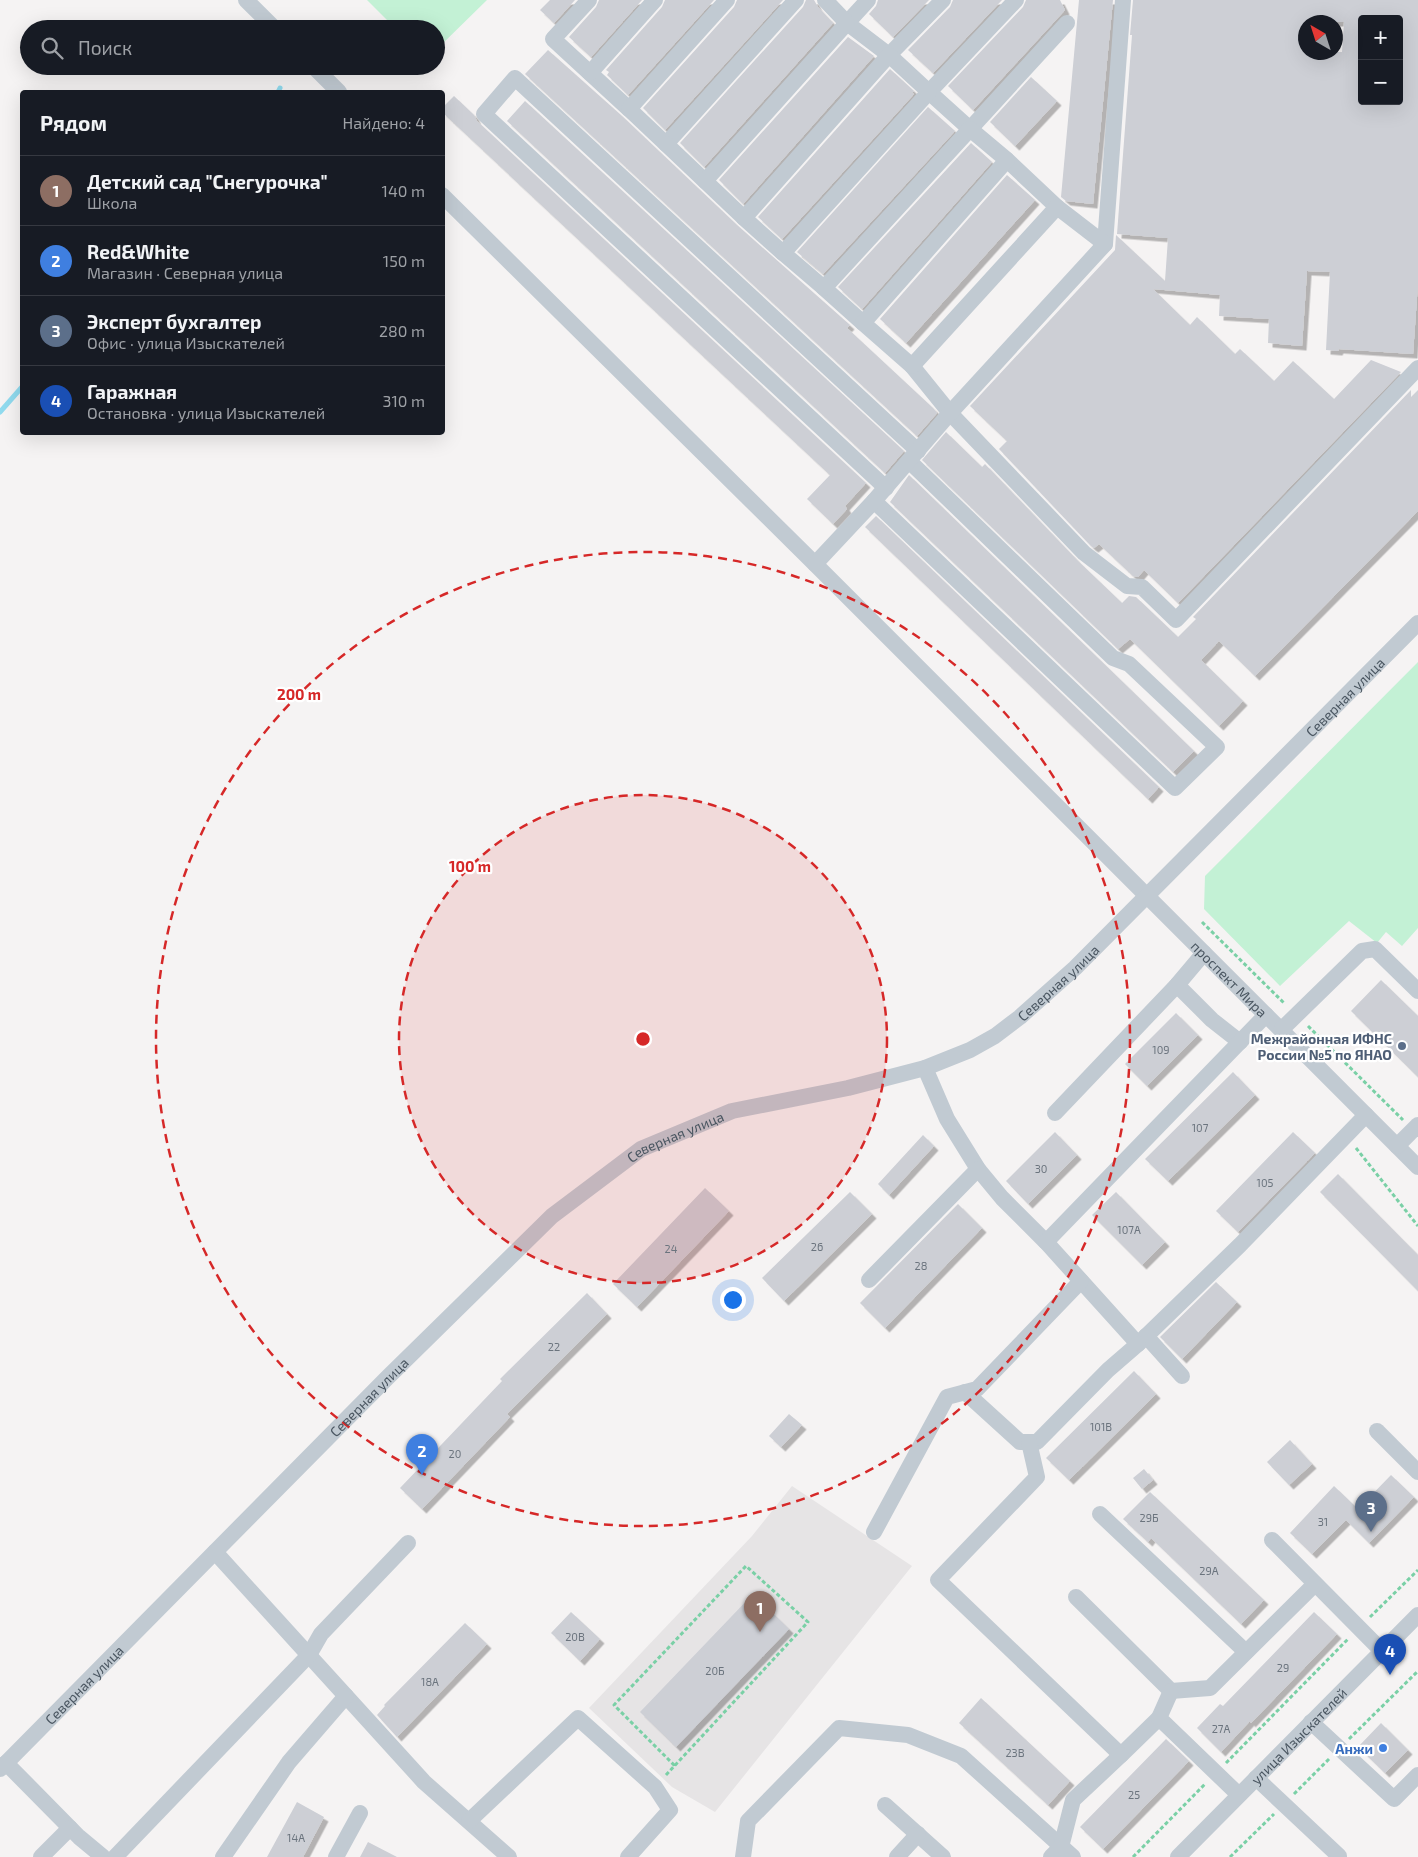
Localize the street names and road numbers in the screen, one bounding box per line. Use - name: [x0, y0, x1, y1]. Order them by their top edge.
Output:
- street label: Северная улица: [1302, 654, 1388, 740]
- street label: проспект Мира: [1188, 937, 1271, 1020]
- street label: Северная улица: [1014, 941, 1102, 1024]
- street label: Северная улица: [623, 1107, 726, 1165]
- street label: Северная улица: [326, 1354, 412, 1440]
- street label: Северная улица: [41, 1641, 127, 1728]
- street label: улица Изыскателей: [1247, 1684, 1350, 1787]

